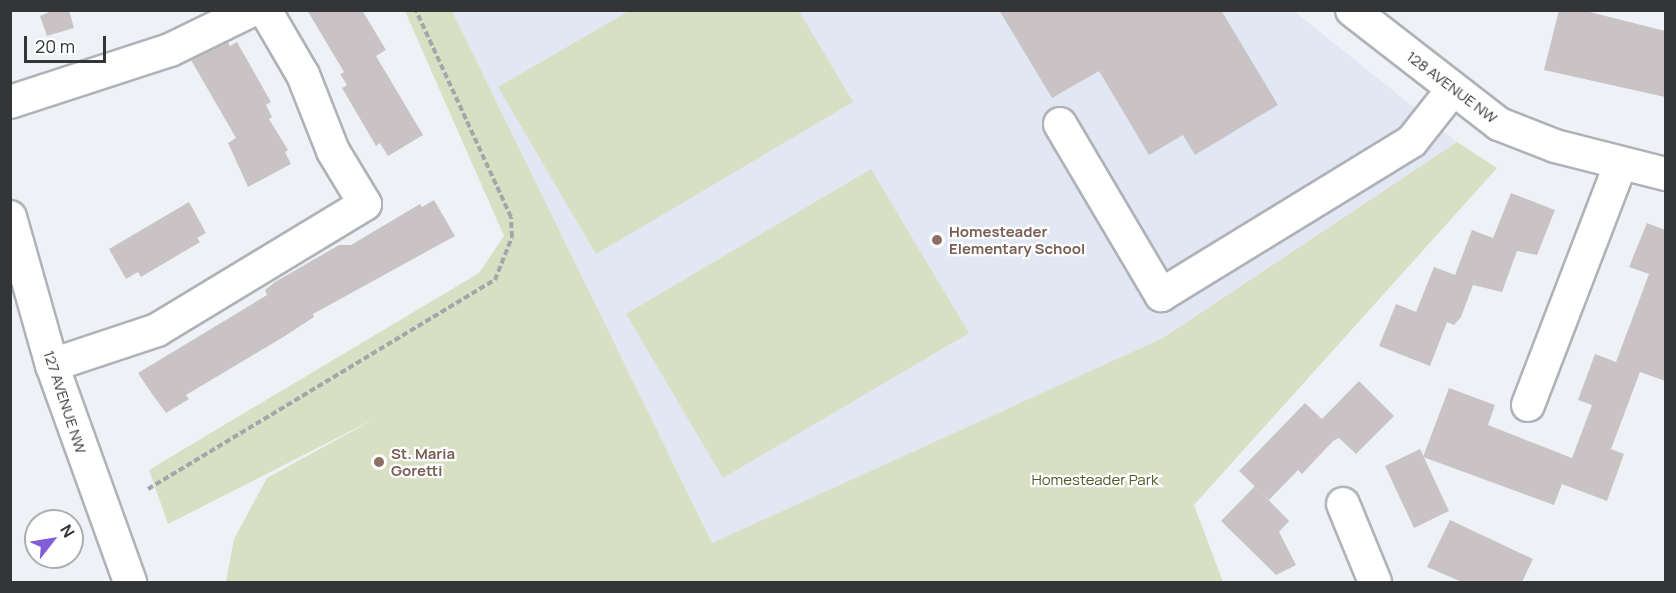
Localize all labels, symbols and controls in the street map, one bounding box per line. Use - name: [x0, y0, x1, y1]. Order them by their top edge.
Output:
- scale bar: [27, 24, 110, 62]
- text: 20 m: [35, 34, 75, 58]
- street label: 128 AVENUE NW: [1403, 47, 1501, 127]
- place label: Homesteader Elementary School: [949, 222, 1085, 257]
- marker: Homesteader Elementary School: [930, 233, 944, 247]
- street label: 127 AVENUE NW: [40, 348, 90, 456]
- place label: St. Maria Goretti: [391, 444, 455, 479]
- marker: St. Maria Goretti: [372, 455, 386, 469]
- park label: Homesteader Park: [1031, 471, 1159, 489]
- north arrow: [24, 509, 84, 569]
- text: N: [55, 520, 80, 541]

